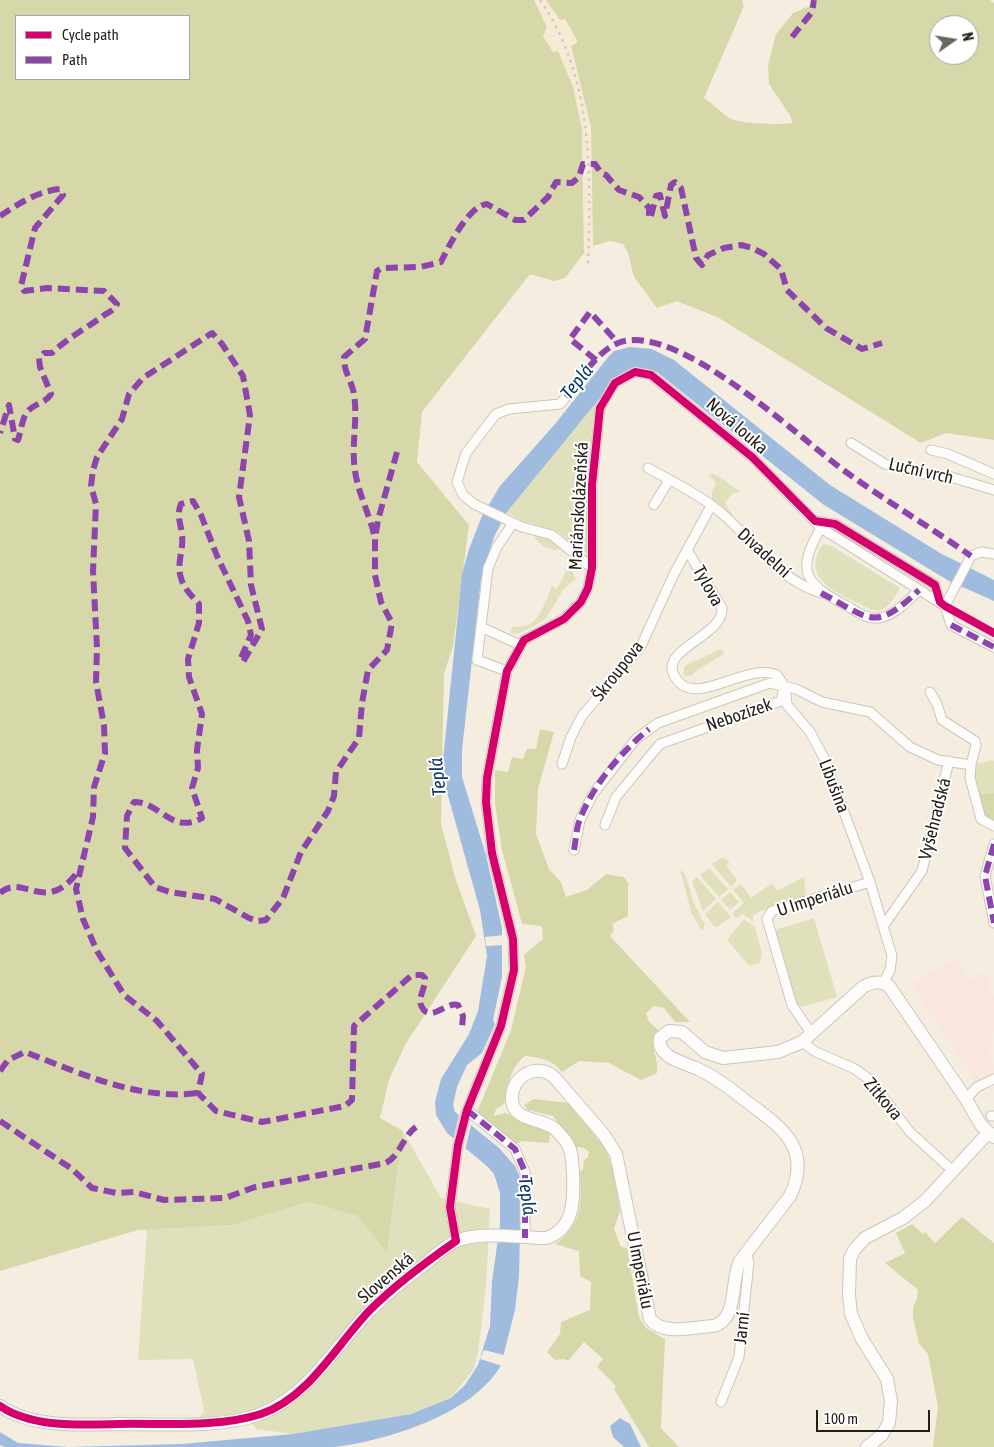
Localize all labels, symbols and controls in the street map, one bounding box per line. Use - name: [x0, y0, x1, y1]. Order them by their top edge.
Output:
- legend: [15, 15, 190, 80]
- north arrow: [929, 15, 979, 65]
- text: Cycle path: [62, 26, 119, 43]
- text: N: [959, 31, 976, 43]
- text: Path: [62, 51, 88, 68]
- water label: Teplá: [556, 360, 598, 404]
- street label: Nová louka: [702, 393, 772, 459]
- street label: Mariánskolázeňská: [565, 441, 593, 571]
- street label: Luční vrch: [887, 453, 955, 489]
- street label: Divadelní: [733, 524, 795, 582]
- street label: Tylova: [688, 562, 728, 610]
- street label: Škroupova: [588, 637, 648, 705]
- street label: Nebozízek: [703, 694, 775, 736]
- street label: Libušina: [814, 756, 854, 816]
- water label: Teplá: [425, 757, 451, 797]
- street label: Vyšehradská: [914, 776, 956, 862]
- street label: U Imperiálu: [774, 877, 856, 921]
- street label: Zítkova: [859, 1073, 907, 1125]
- water label: Teplá: [513, 1175, 541, 1217]
- street label: U Imperiálu: [622, 1229, 658, 1311]
- street label: Slovenská: [354, 1248, 418, 1308]
- street label: Jarní: [730, 1311, 754, 1345]
- scale bar: [819, 1400, 933, 1432]
- text: 100 m: [824, 1410, 858, 1427]

